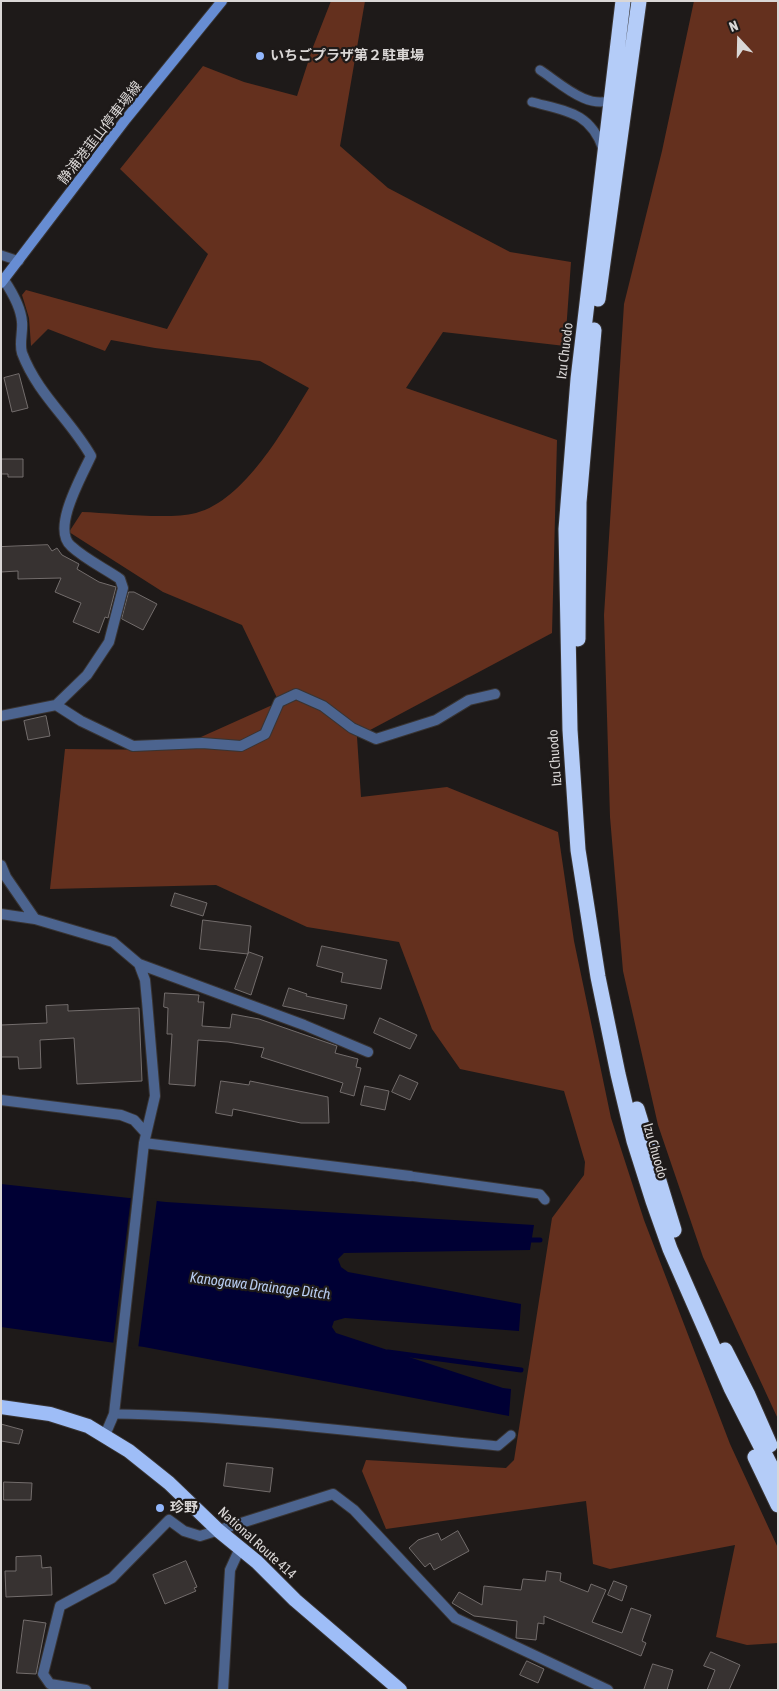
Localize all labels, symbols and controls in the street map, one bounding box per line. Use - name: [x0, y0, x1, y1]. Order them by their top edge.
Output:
- north arrow: [714, 15, 764, 65]
- text: N: [727, 17, 740, 35]
- place label: いちごプラザ第２駐車場: [270, 48, 424, 64]
- marker: いちごプラザ第２駐車場: [254, 50, 266, 62]
- street label: 静浦港韮山停車場線: [55, 78, 145, 188]
- street label: Izu Chuodo: [553, 322, 577, 380]
- street label: Izu Chuodo: [545, 729, 565, 787]
- street label: Izu Chuodo: [639, 1121, 671, 1181]
- water label: Kanogawa Drainage Ditch: [189, 1268, 331, 1304]
- place label: 珍野: [170, 1500, 198, 1516]
- marker: 珍野: [154, 1502, 166, 1514]
- street label: National Route 414: [214, 1503, 300, 1583]

